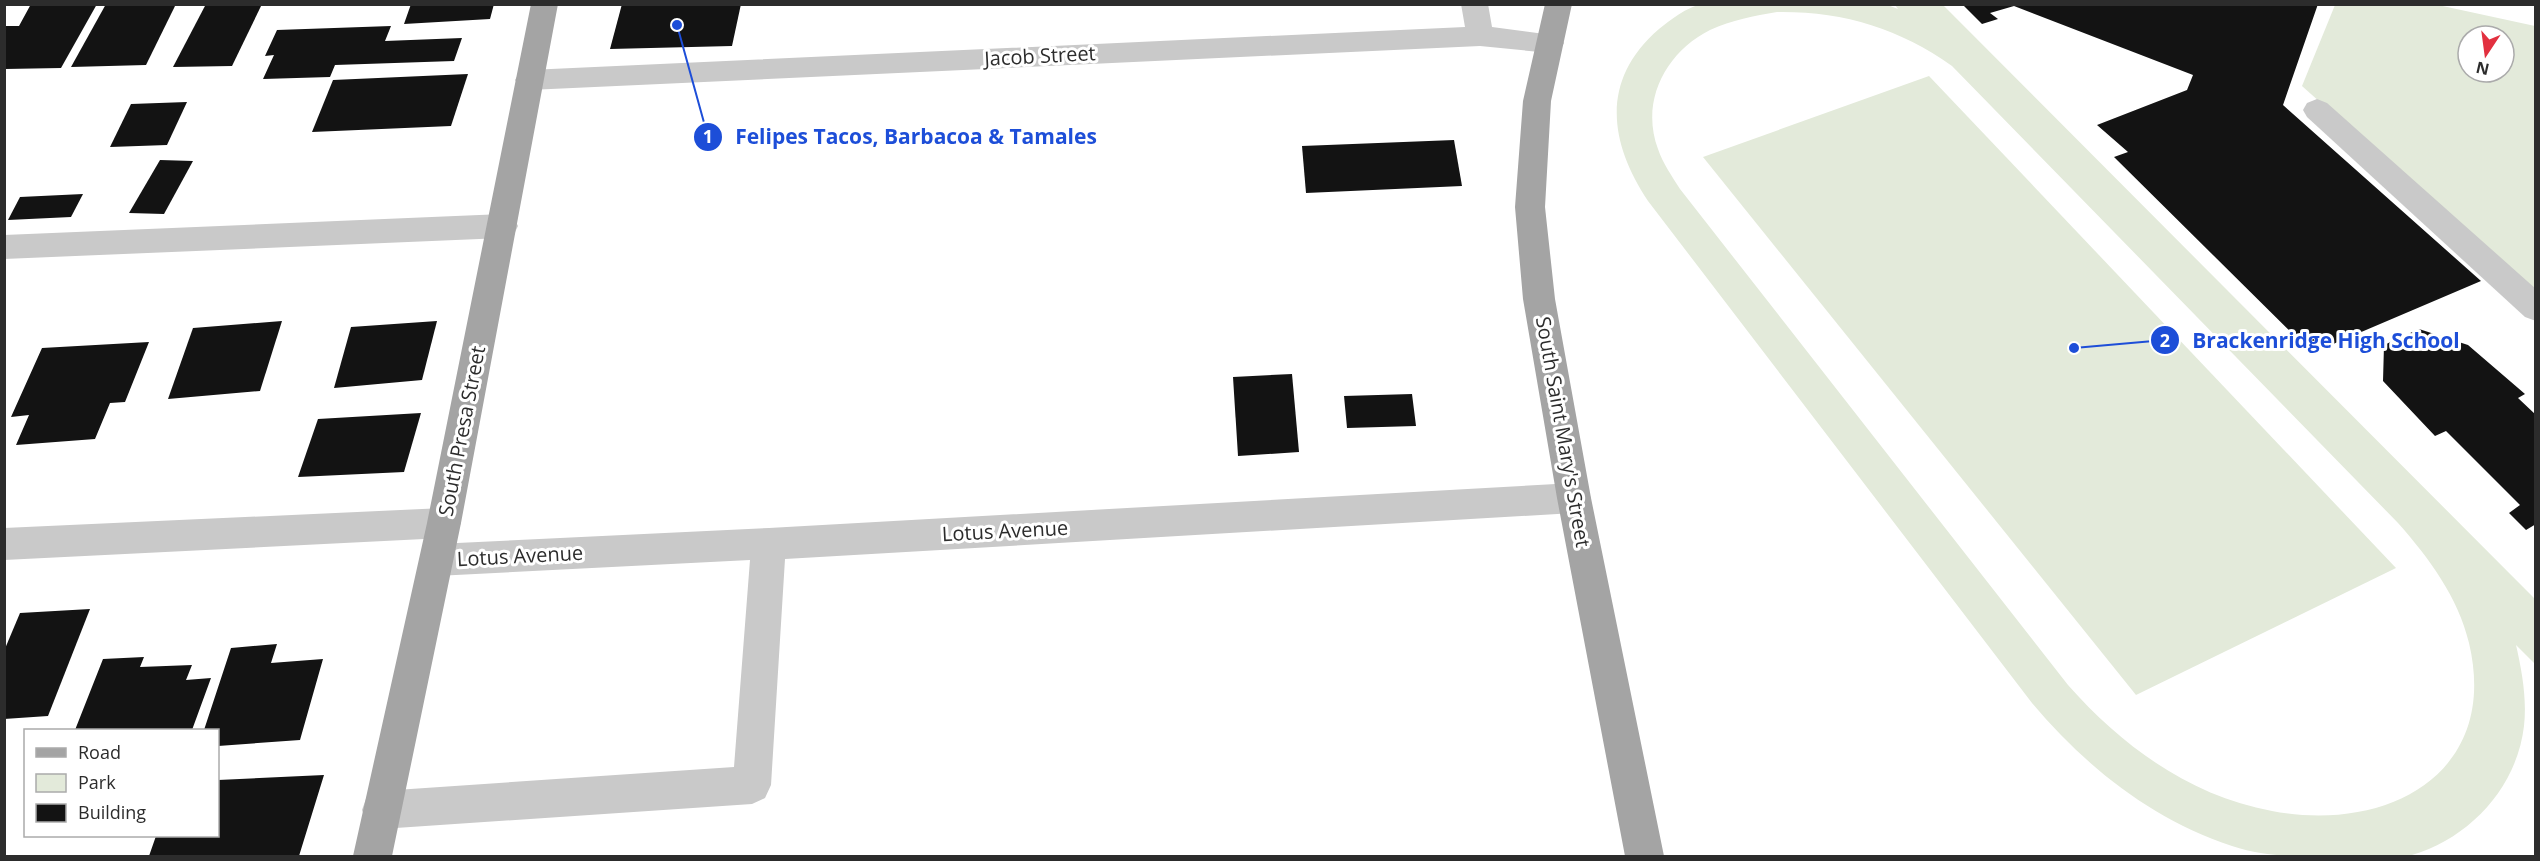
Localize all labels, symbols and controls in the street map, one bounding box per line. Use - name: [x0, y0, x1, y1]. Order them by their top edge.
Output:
- north arrow: [2456, 24, 2516, 84]
- street label: Jacob Street: [982, 39, 1096, 72]
- text: N: [2474, 56, 2491, 81]
- callout: Felipes Tacos, Barbacoa & Tamales: [693, 117, 1109, 156]
- text: Felipes Tacos, Barbacoa & Tamales: [735, 122, 1097, 150]
- text: 1: [703, 124, 713, 148]
- street label: South Saint Mary's Street: [1530, 314, 1597, 549]
- callout: Brackenridge High School: [2150, 321, 2472, 360]
- text: Brackenridge High School: [2192, 326, 2460, 354]
- text: 2: [2160, 328, 2170, 352]
- street label: South Presa Street: [432, 343, 491, 518]
- street label: Lotus Avenue: [941, 514, 1069, 547]
- street label: Lotus Avenue: [456, 539, 584, 572]
- legend: [24, 729, 219, 837]
- text: Road: [78, 740, 121, 764]
- text: Park: [78, 770, 116, 794]
- text: Building: [78, 800, 146, 824]

